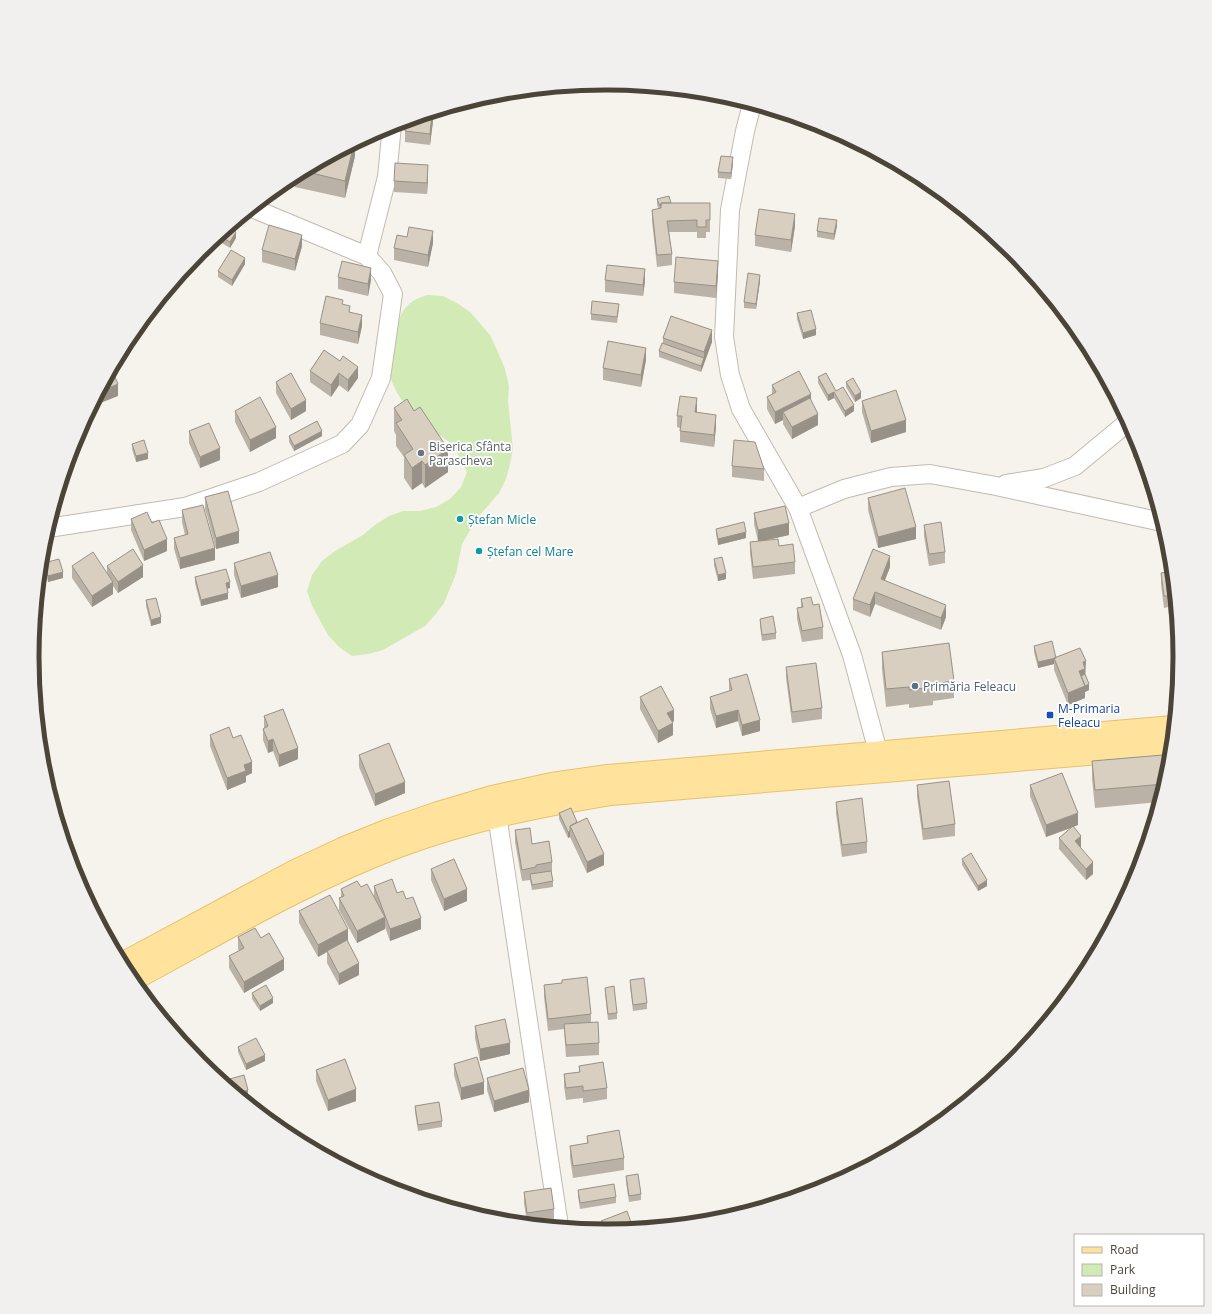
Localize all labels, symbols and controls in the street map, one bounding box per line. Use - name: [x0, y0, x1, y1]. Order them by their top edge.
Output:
- place label: Biserica Sfânta Parascheva: [429, 438, 511, 469]
- marker: Biserica Sfânta Parascheva: [416, 448, 426, 458]
- place label: Ștefan Micle: [468, 511, 536, 528]
- marker: Ștefan Micle: [455, 514, 465, 524]
- place label: Ștefan cel Mare: [487, 543, 574, 560]
- marker: Ștefan cel Mare: [474, 546, 484, 556]
- place label: Primăria Feleacu: [923, 678, 1016, 695]
- marker: Primăria Feleacu: [910, 681, 920, 691]
- place label: M-Primaria Feleacu: [1058, 700, 1120, 731]
- marker: M-Primaria Feleacu: [1045, 710, 1055, 720]
- legend: [1074, 1234, 1204, 1306]
- text: Road: [1110, 1241, 1139, 1258]
- text: Park: [1110, 1261, 1136, 1278]
- text: Building: [1110, 1281, 1156, 1298]

